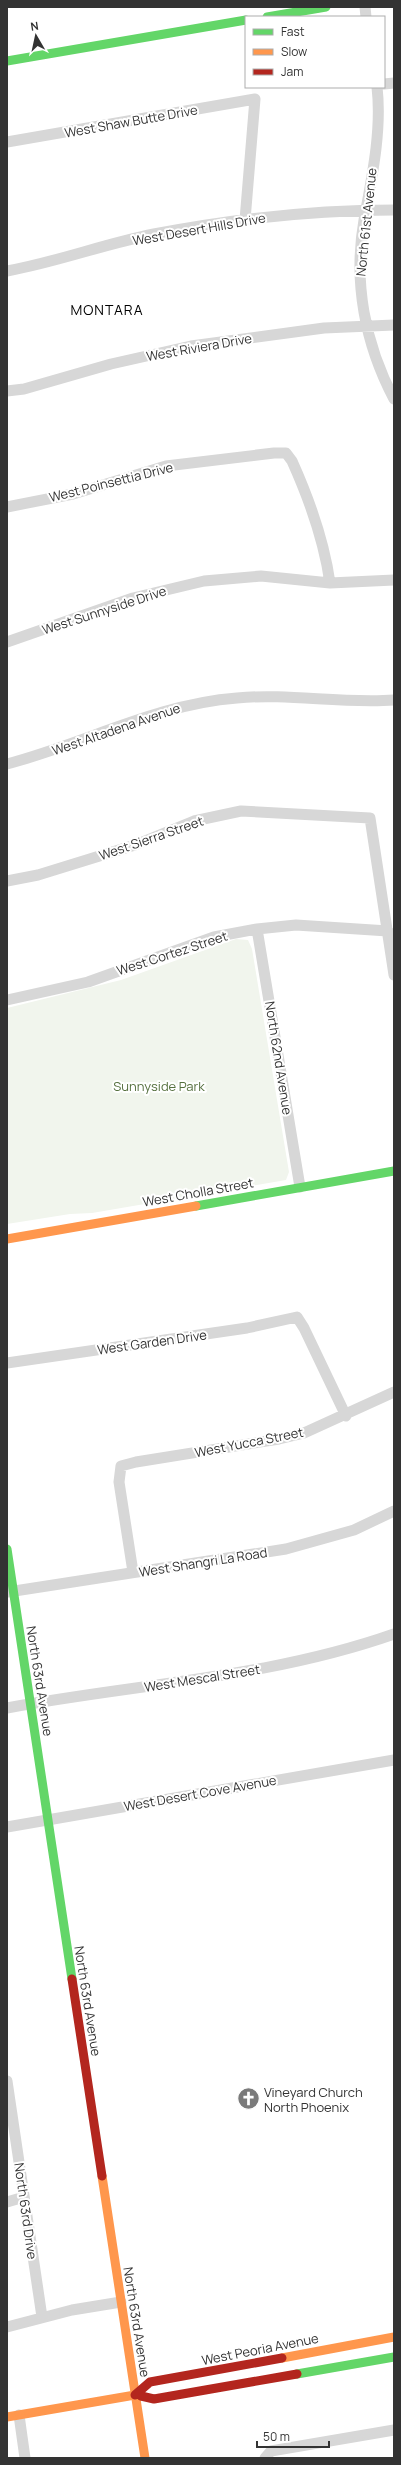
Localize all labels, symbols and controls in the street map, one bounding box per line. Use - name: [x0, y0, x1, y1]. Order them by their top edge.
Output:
- north arrow: [16, 16, 56, 56]
- legend: [245, 16, 385, 88]
- text: N: [29, 18, 40, 34]
- text: Fast: [281, 23, 305, 40]
- text: Slow: [281, 43, 307, 60]
- text: Jam: [281, 63, 303, 80]
- street label: West Shaw Butte Drive: [63, 100, 199, 142]
- street label: North 61st Avenue: [351, 167, 381, 277]
- street label: West Desert Hills Drive: [131, 208, 267, 250]
- district label: MONTARA: [70, 300, 144, 319]
- street label: West Riviera Drive: [145, 329, 254, 365]
- street label: West Poinsettia Drive: [47, 458, 175, 506]
- street label: West Sunnyside Drive: [40, 581, 169, 639]
- street label: West Altadena Avenue: [49, 698, 183, 759]
- street label: West Sierra Street: [96, 812, 206, 864]
- street label: West Cortez Street: [114, 927, 230, 979]
- street label: North 62nd Avenue: [261, 1000, 297, 1116]
- park label: Sunnyside Park: [113, 1077, 205, 1095]
- street label: West Cholla Street: [141, 1173, 255, 1211]
- street label: West Garden Drive: [96, 1325, 208, 1359]
- street label: West Yucca Street: [193, 1423, 305, 1461]
- street label: West Shangri La Road: [138, 1543, 268, 1581]
- street label: North 63rd Avenue: [22, 1625, 58, 1738]
- street label: West Mescal Street: [143, 1660, 261, 1696]
- street label: West Desert Cove Avenue: [122, 1771, 278, 1815]
- street label: North 63rd Avenue: [70, 1945, 106, 2058]
- place label: Vineyard Church North Phoenix: [264, 2083, 363, 2116]
- church icon: Vineyard Church North Phoenix: [236, 2086, 262, 2112]
- street label: North 63rd Drive: [10, 2162, 42, 2261]
- street label: North 63rd Avenue: [119, 2266, 155, 2379]
- street label: West Peoria Avenue: [200, 2329, 320, 2369]
- scale bar: [257, 2423, 329, 2449]
- text: 50 m: [263, 2428, 290, 2445]

